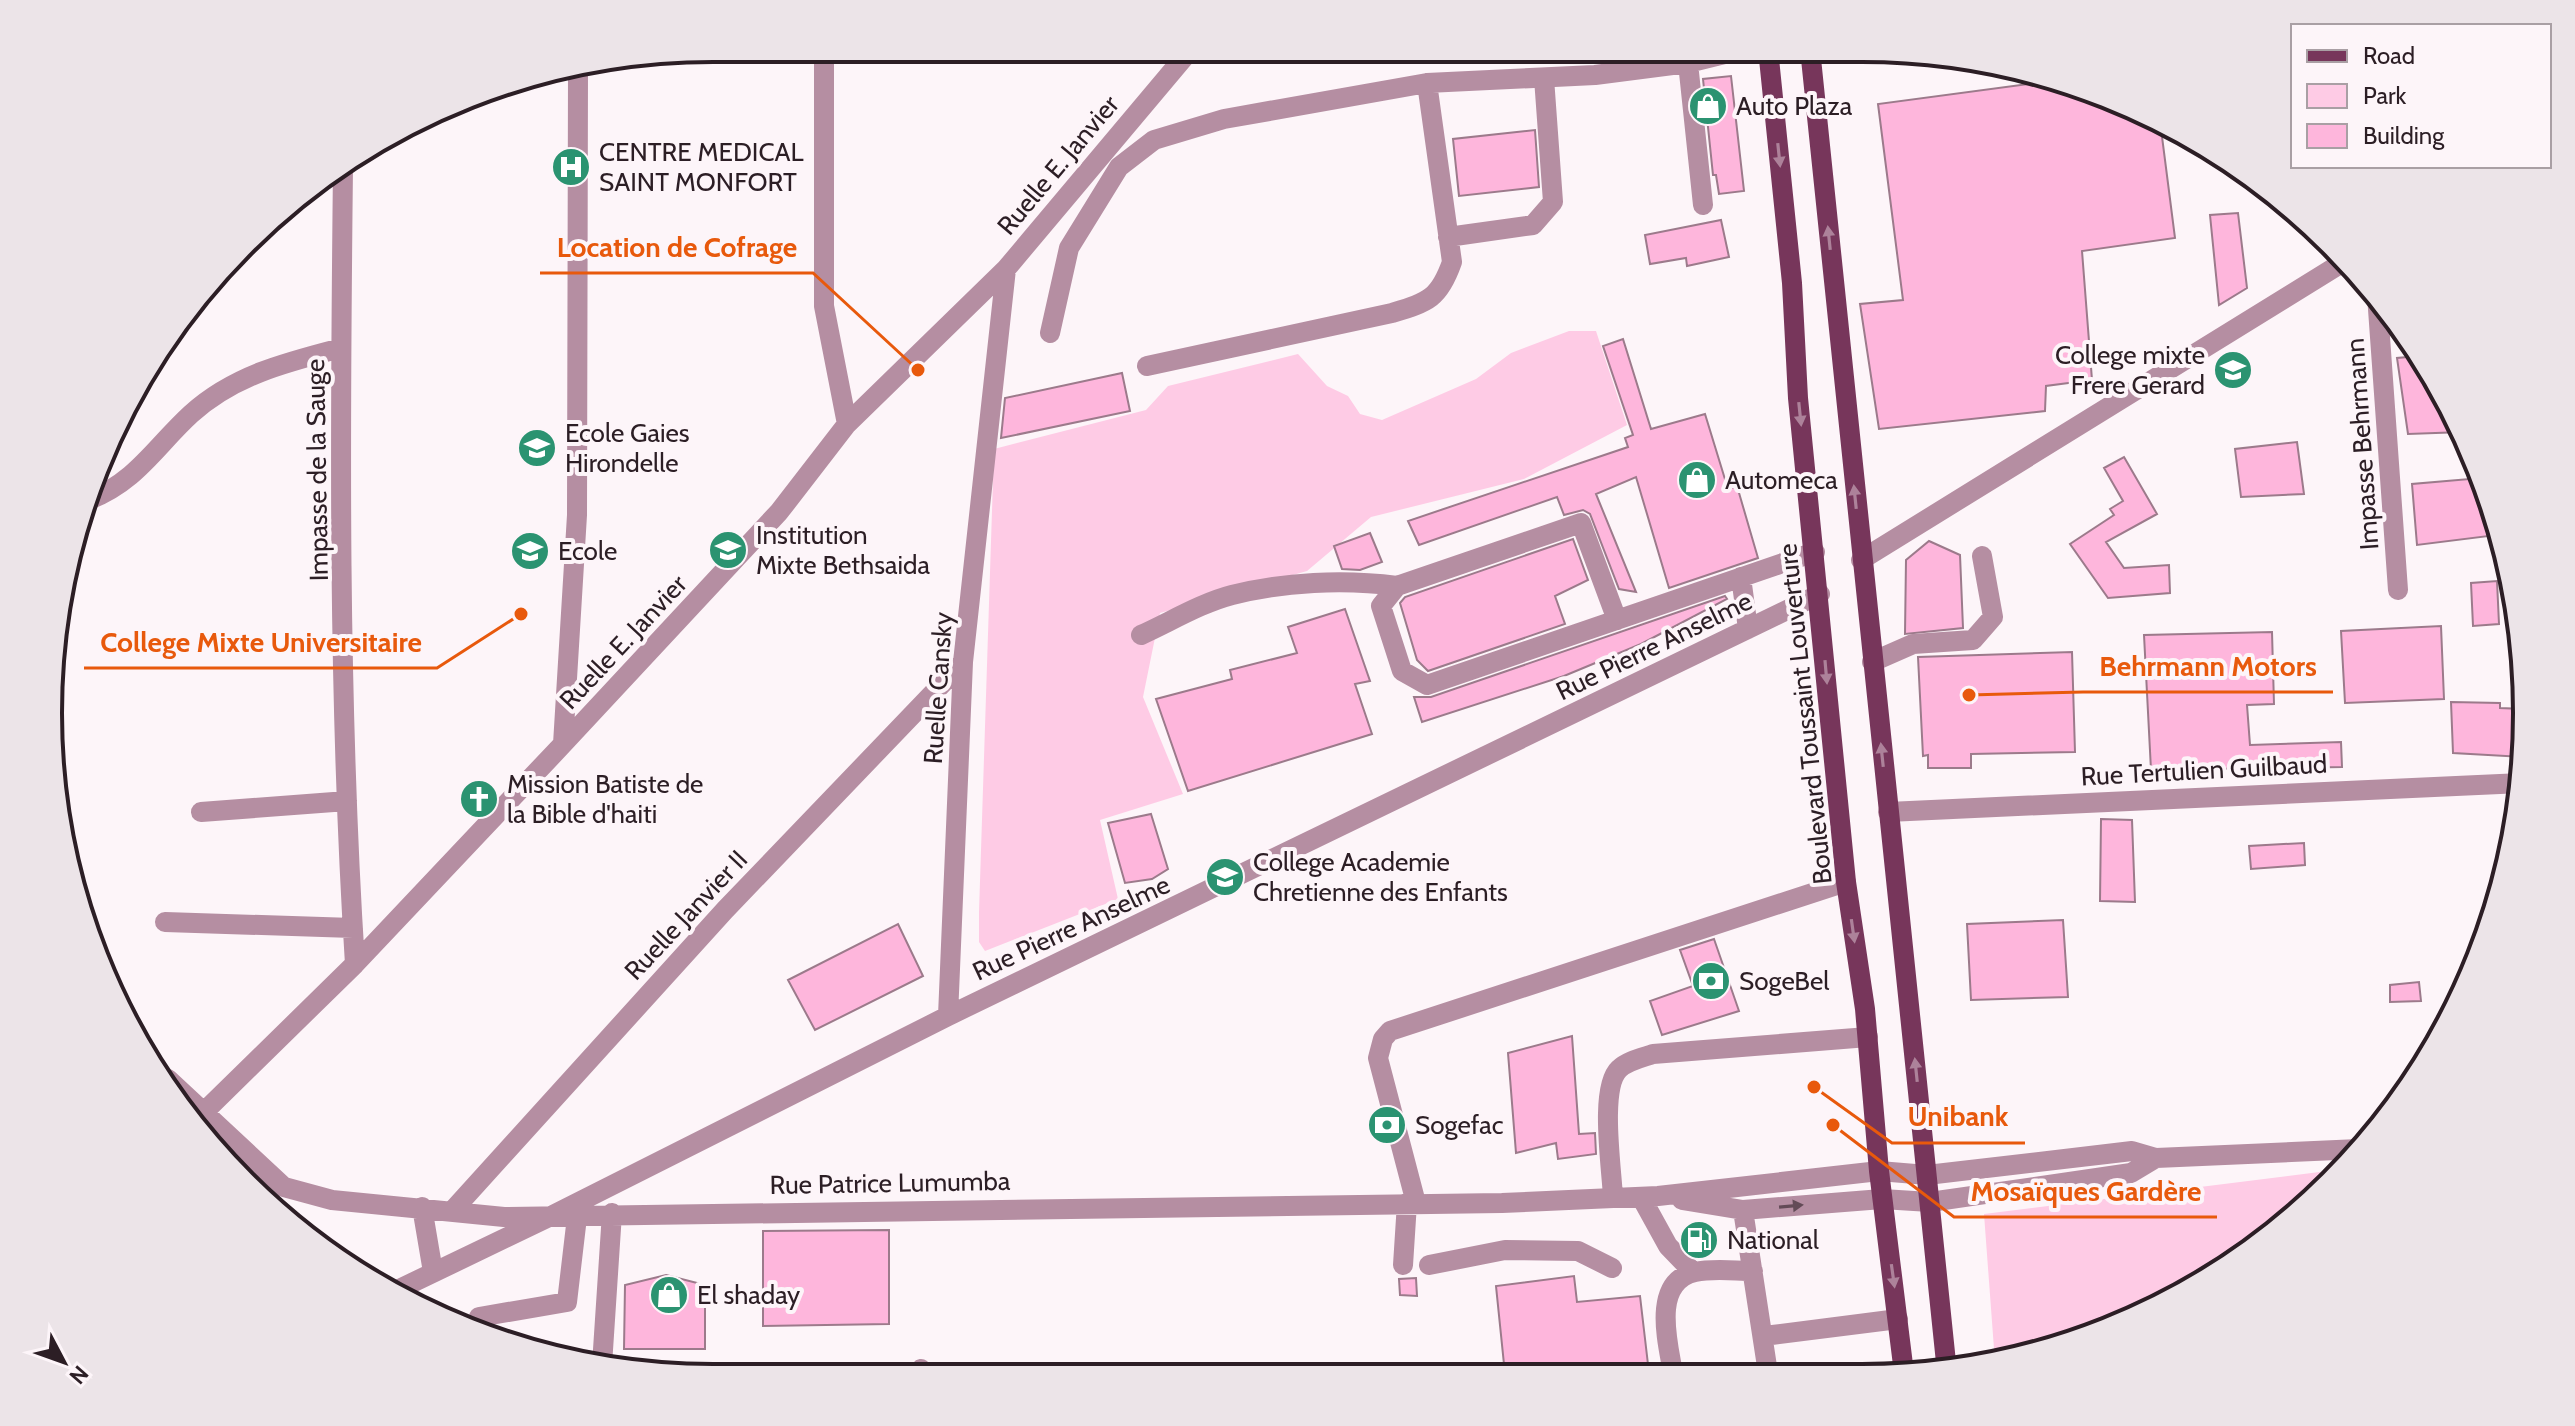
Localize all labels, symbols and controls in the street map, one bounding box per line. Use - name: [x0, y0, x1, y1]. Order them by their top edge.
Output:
- legend: [2291, 24, 2551, 168]
- text: Road: [2363, 41, 2415, 70]
- text: Park: [2363, 81, 2406, 110]
- shop icon: Auto Plaza: [1687, 85, 1729, 127]
- street label: Ruelle E. Janvier: [990, 88, 1126, 241]
- place label: Auto Plaza: [1736, 90, 1853, 122]
- text: Building: [2363, 121, 2445, 150]
- place label: CENTRE MEDICAL SAINT MONFORT: [599, 136, 804, 198]
- one-way arrow: [1773, 143, 1786, 168]
- hospital icon: CENTRE MEDICAL SAINT MONFORT: [550, 146, 592, 188]
- callout: Location de Cofrage: [540, 221, 813, 273]
- one-way arrow: [1822, 225, 1835, 250]
- text: Location de Cofrage: [557, 230, 797, 264]
- street label: Impasse Behrmann: [2339, 337, 2385, 551]
- place label: College mixte Frere Gerard: [2055, 339, 2205, 401]
- school or university icon: College mixte Frere Gerard: [2212, 349, 2254, 391]
- street label: Impasse de la Sauge: [299, 359, 335, 581]
- one-way arrow: [1793, 402, 1806, 427]
- place label: Ecole Gaies Hirondelle: [565, 417, 690, 479]
- school or university icon: Ecole Gaies Hirondelle: [516, 427, 558, 469]
- shop icon: Automeca: [1676, 459, 1718, 501]
- place label: Automeca: [1725, 464, 1838, 496]
- one-way arrow: [1848, 484, 1861, 509]
- place label: Institution Mixte Bethsaida: [756, 519, 930, 581]
- school or university icon: Institution Mixte Bethsaida: [707, 529, 749, 571]
- school or university icon: Ecole: [509, 530, 551, 572]
- place label: Ecole: [558, 535, 617, 567]
- street label: Boulevard Toussaint Louverture: [1771, 542, 1839, 886]
- street label: Ruelle E. Janvier: [553, 568, 694, 716]
- street label: Rue Pierre Anselme: [1551, 585, 1757, 707]
- street label: Ruelle Cansky: [917, 611, 959, 765]
- callout: College Mixte Universitaire: [84, 616, 437, 668]
- text: College Mixte Universitaire: [100, 625, 422, 659]
- callout: Behrmann Motors: [2083, 640, 2333, 692]
- text: Behrmann Motors: [2099, 649, 2317, 683]
- one-way arrow: [1820, 660, 1833, 685]
- one-way arrow: [1876, 742, 1889, 767]
- street label: Rue Tertulien Guilbaud: [2080, 748, 2328, 792]
- place label: Mission Batiste de la Bible d'haiti: [507, 768, 703, 830]
- church icon: Mission Batiste de la Bible d'haiti: [458, 778, 500, 820]
- street label: Ruelle Janvier II: [618, 844, 754, 986]
- place label: College Academie Chretienne des Enfants: [1253, 846, 1508, 908]
- school or university icon: College Academie Chretienne des Enfants: [1204, 856, 1246, 898]
- street label: Rue Pierre Anselme: [967, 868, 1175, 988]
- one-way arrow: [1847, 919, 1860, 944]
- bank icon: SogeBel: [1690, 960, 1732, 1002]
- place label: SogeBel: [1739, 965, 1829, 997]
- one-way arrow: [1909, 1057, 1922, 1082]
- callout: Unibank: [1892, 1091, 2025, 1143]
- text: Unibank: [1908, 1099, 2009, 1133]
- bank icon: Sogefac: [1366, 1104, 1408, 1146]
- place label: Sogefac: [1415, 1109, 1504, 1141]
- street label: Rue Patrice Lumumba: [769, 1165, 1011, 1201]
- callout: Mosaïques Gardère: [1954, 1165, 2217, 1217]
- text: Mosaïques Gardère: [1971, 1174, 2201, 1208]
- one-way arrow: [1779, 1199, 1804, 1212]
- fuel station icon: National: [1678, 1219, 1720, 1261]
- place label: National: [1727, 1224, 1819, 1256]
- one-way arrow: [1887, 1264, 1900, 1289]
- shop icon: El shaday: [648, 1274, 690, 1316]
- place label: El shaday: [697, 1279, 800, 1311]
- north arrow: [24, 1322, 104, 1402]
- text: N: [63, 1360, 94, 1390]

